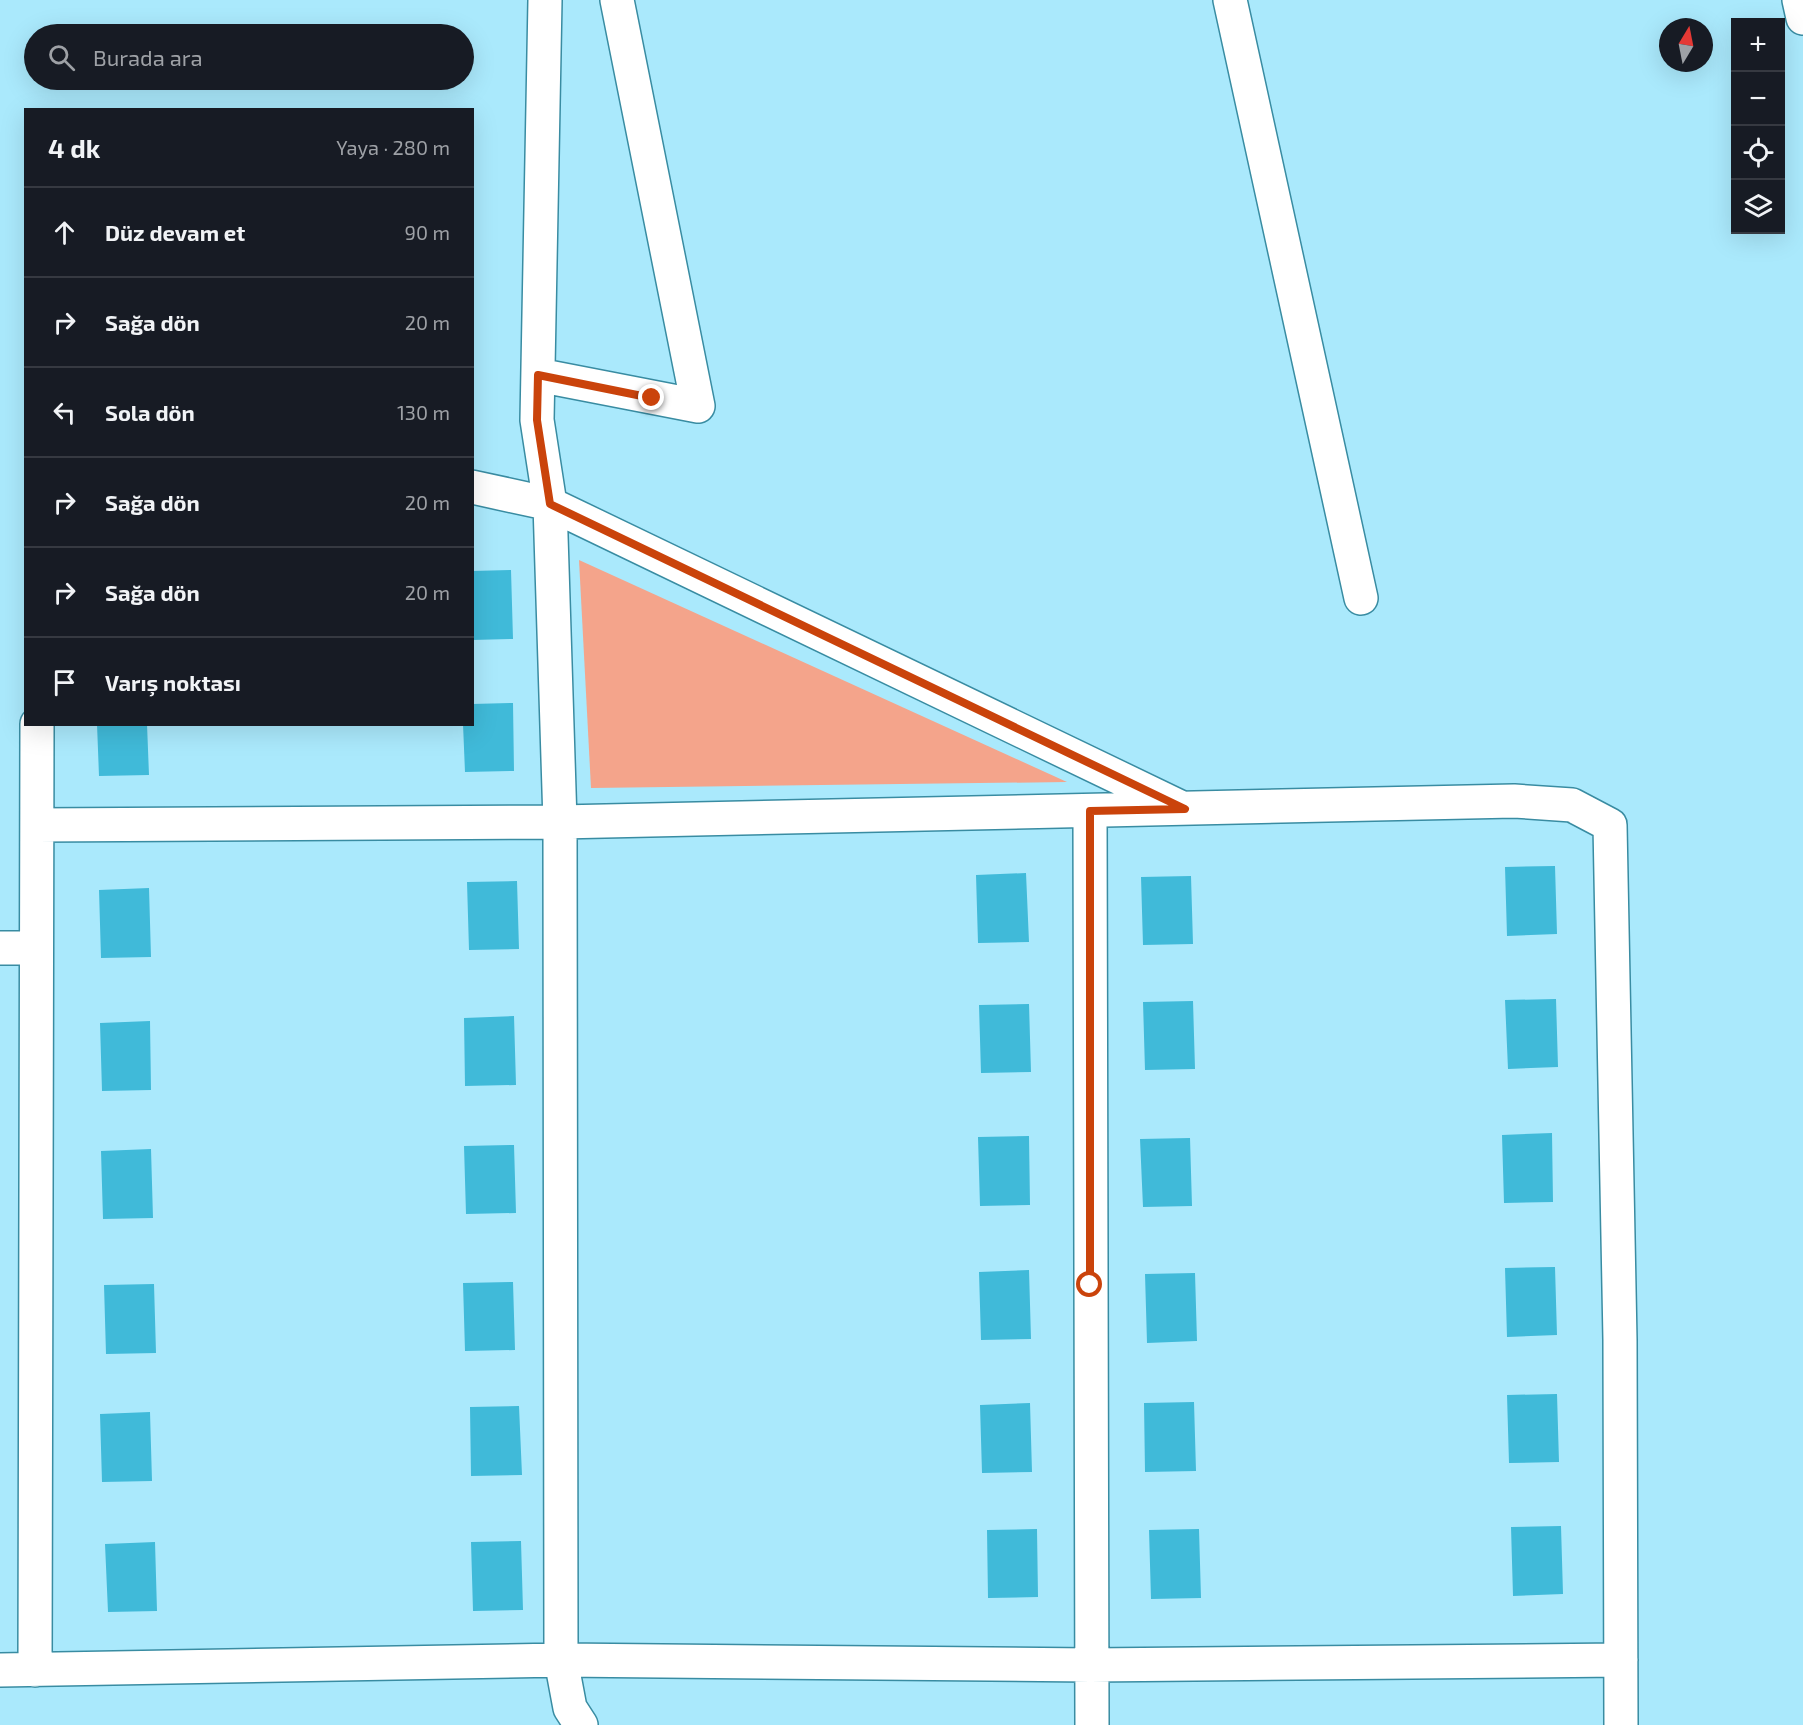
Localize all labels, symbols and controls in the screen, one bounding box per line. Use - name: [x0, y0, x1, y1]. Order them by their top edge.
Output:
- north arrow: [1659, 18, 1713, 72]
- map controls: [1731, 18, 1785, 234]
- button: +: [1731, 18, 1785, 72]
- search box: [24, 24, 474, 90]
- icon: search: [45, 41, 78, 74]
- text: Burada ara: [93, 44, 203, 70]
- button: −: [1731, 72, 1785, 126]
- button: locate: [1731, 126, 1785, 180]
- text: 4 dk: [48, 132, 100, 163]
- text: Yaya · 280 m: [336, 135, 450, 159]
- button: layers: [1731, 180, 1785, 234]
- icon: ahead: [48, 216, 81, 249]
- text: Düz devam et: [105, 219, 245, 245]
- text: 90 m: [405, 220, 450, 244]
- icon: right: [48, 306, 81, 339]
- text: Sağa dön: [105, 309, 200, 335]
- text: 20 m: [405, 310, 450, 334]
- route end: [638, 384, 664, 410]
- icon: left: [48, 396, 81, 429]
- text: Sola dön: [105, 399, 195, 425]
- text: 130 m: [397, 400, 450, 424]
- icon: right: [48, 486, 81, 519]
- text: Sağa dön: [105, 489, 200, 515]
- text: 20 m: [405, 490, 450, 514]
- icon: right: [48, 576, 81, 609]
- text: Sağa dön: [105, 579, 200, 605]
- text: 20 m: [405, 580, 450, 604]
- icon: arrive: [48, 666, 81, 699]
- text: Varış noktası: [105, 669, 241, 695]
- route start: [1076, 1271, 1102, 1297]

